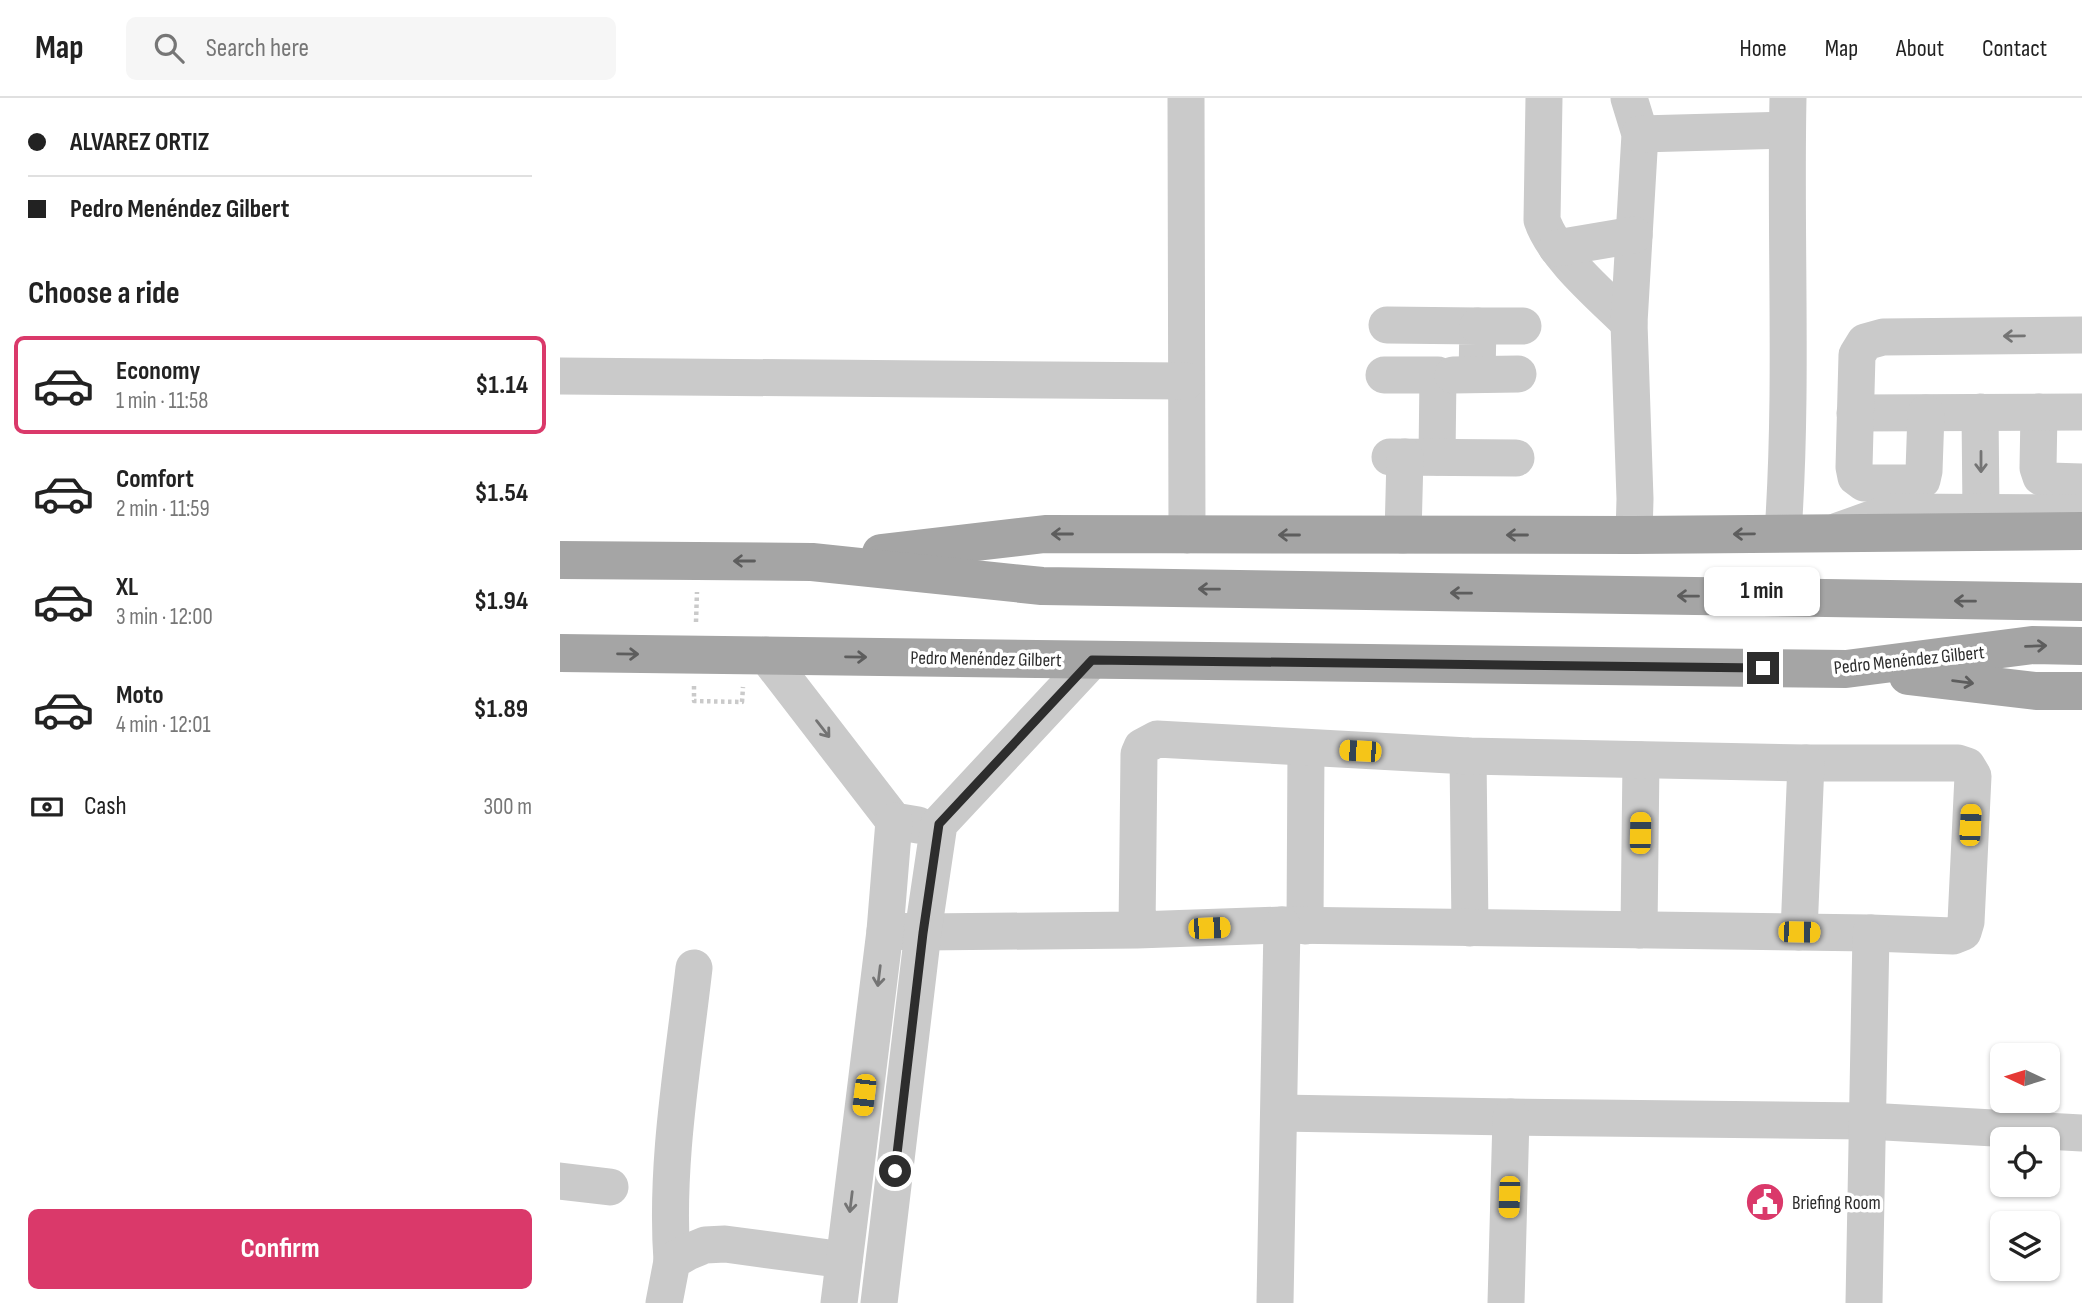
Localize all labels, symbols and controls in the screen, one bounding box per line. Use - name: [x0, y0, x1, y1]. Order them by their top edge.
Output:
- search box: [126, 17, 616, 80]
- text: Map: [35, 28, 84, 68]
- icon: search: [150, 29, 188, 67]
- text: Search here: [206, 33, 309, 64]
- text: Home: [1739, 34, 1787, 63]
- text: Map: [1825, 34, 1858, 63]
- text: About: [1896, 34, 1944, 63]
- text: Contact: [1982, 34, 2047, 63]
- text: ALVAREZ ORTIZ: [70, 127, 209, 158]
- text: Pedro Menéndez Gilbert: [70, 194, 289, 225]
- text: Choose a ride: [28, 274, 180, 313]
- one-way arrow: [2003, 329, 2026, 342]
- icon: car: [32, 354, 95, 417]
- text: Economy: [116, 356, 200, 387]
- text: $1.14: [475, 370, 528, 401]
- text: 1 min · 11:58: [116, 387, 208, 415]
- one-way arrow: [1974, 450, 1988, 473]
- icon: car: [32, 462, 95, 525]
- text: Comfort: [116, 464, 194, 495]
- text: $1.54: [474, 478, 528, 509]
- text: 2 min · 11:59: [116, 495, 210, 523]
- one-way arrow: [1051, 527, 1074, 541]
- one-way arrow: [1733, 527, 1756, 541]
- one-way arrow: [1278, 528, 1301, 542]
- one-way arrow: [1506, 528, 1529, 542]
- one-way arrow: [733, 554, 756, 568]
- callout: 1 min: [1705, 566, 1821, 616]
- icon: car: [32, 570, 95, 633]
- text: XL: [116, 572, 138, 603]
- text: 1 min: [1741, 577, 1783, 605]
- one-way arrow: [1198, 582, 1221, 596]
- text: $1.94: [474, 586, 528, 617]
- one-way arrow: [1450, 586, 1473, 600]
- one-way arrow: [1677, 590, 1700, 603]
- one-way arrow: [1954, 594, 1977, 607]
- text: 3 min · 12:00: [116, 603, 213, 631]
- one-way arrow: [2024, 640, 2047, 653]
- street label: Pedro Menéndez Gilbert: [1833, 641, 1986, 680]
- one-way arrow: [616, 647, 639, 661]
- street label: Pedro Menéndez Gilbert: [910, 647, 1062, 672]
- one-way arrow: [844, 650, 867, 663]
- route end: [1747, 652, 1779, 684]
- one-way arrow: [1951, 676, 1974, 689]
- icon: car: [32, 678, 95, 741]
- text: Moto: [116, 680, 164, 711]
- text: $1.89: [473, 694, 528, 725]
- text: 4 min · 12:01: [116, 711, 210, 739]
- one-way arrow: [815, 719, 830, 737]
- car: [1339, 739, 1382, 763]
- icon: cash: [28, 788, 66, 826]
- text: Cash: [84, 791, 127, 822]
- text: 300 m: [483, 793, 532, 821]
- car: [1959, 803, 1982, 847]
- car: [1630, 812, 1651, 854]
- car: [1188, 917, 1231, 939]
- car: [1778, 921, 1821, 943]
- one-way arrow: [873, 964, 886, 987]
- north arrow: [1990, 1043, 2060, 1113]
- map controls: [1990, 1043, 2060, 1281]
- car: [852, 1073, 877, 1117]
- button: locate: [1990, 1127, 2060, 1197]
- route start: [879, 1155, 911, 1187]
- car: [1498, 1176, 1521, 1218]
- public building icon: Briefing Room: [1744, 1181, 1786, 1223]
- one-way arrow: [845, 1190, 858, 1213]
- place label: Briefing Room: [1792, 1192, 1881, 1215]
- button: Confirm: [28, 1209, 532, 1289]
- button: layers: [1990, 1211, 2060, 1281]

